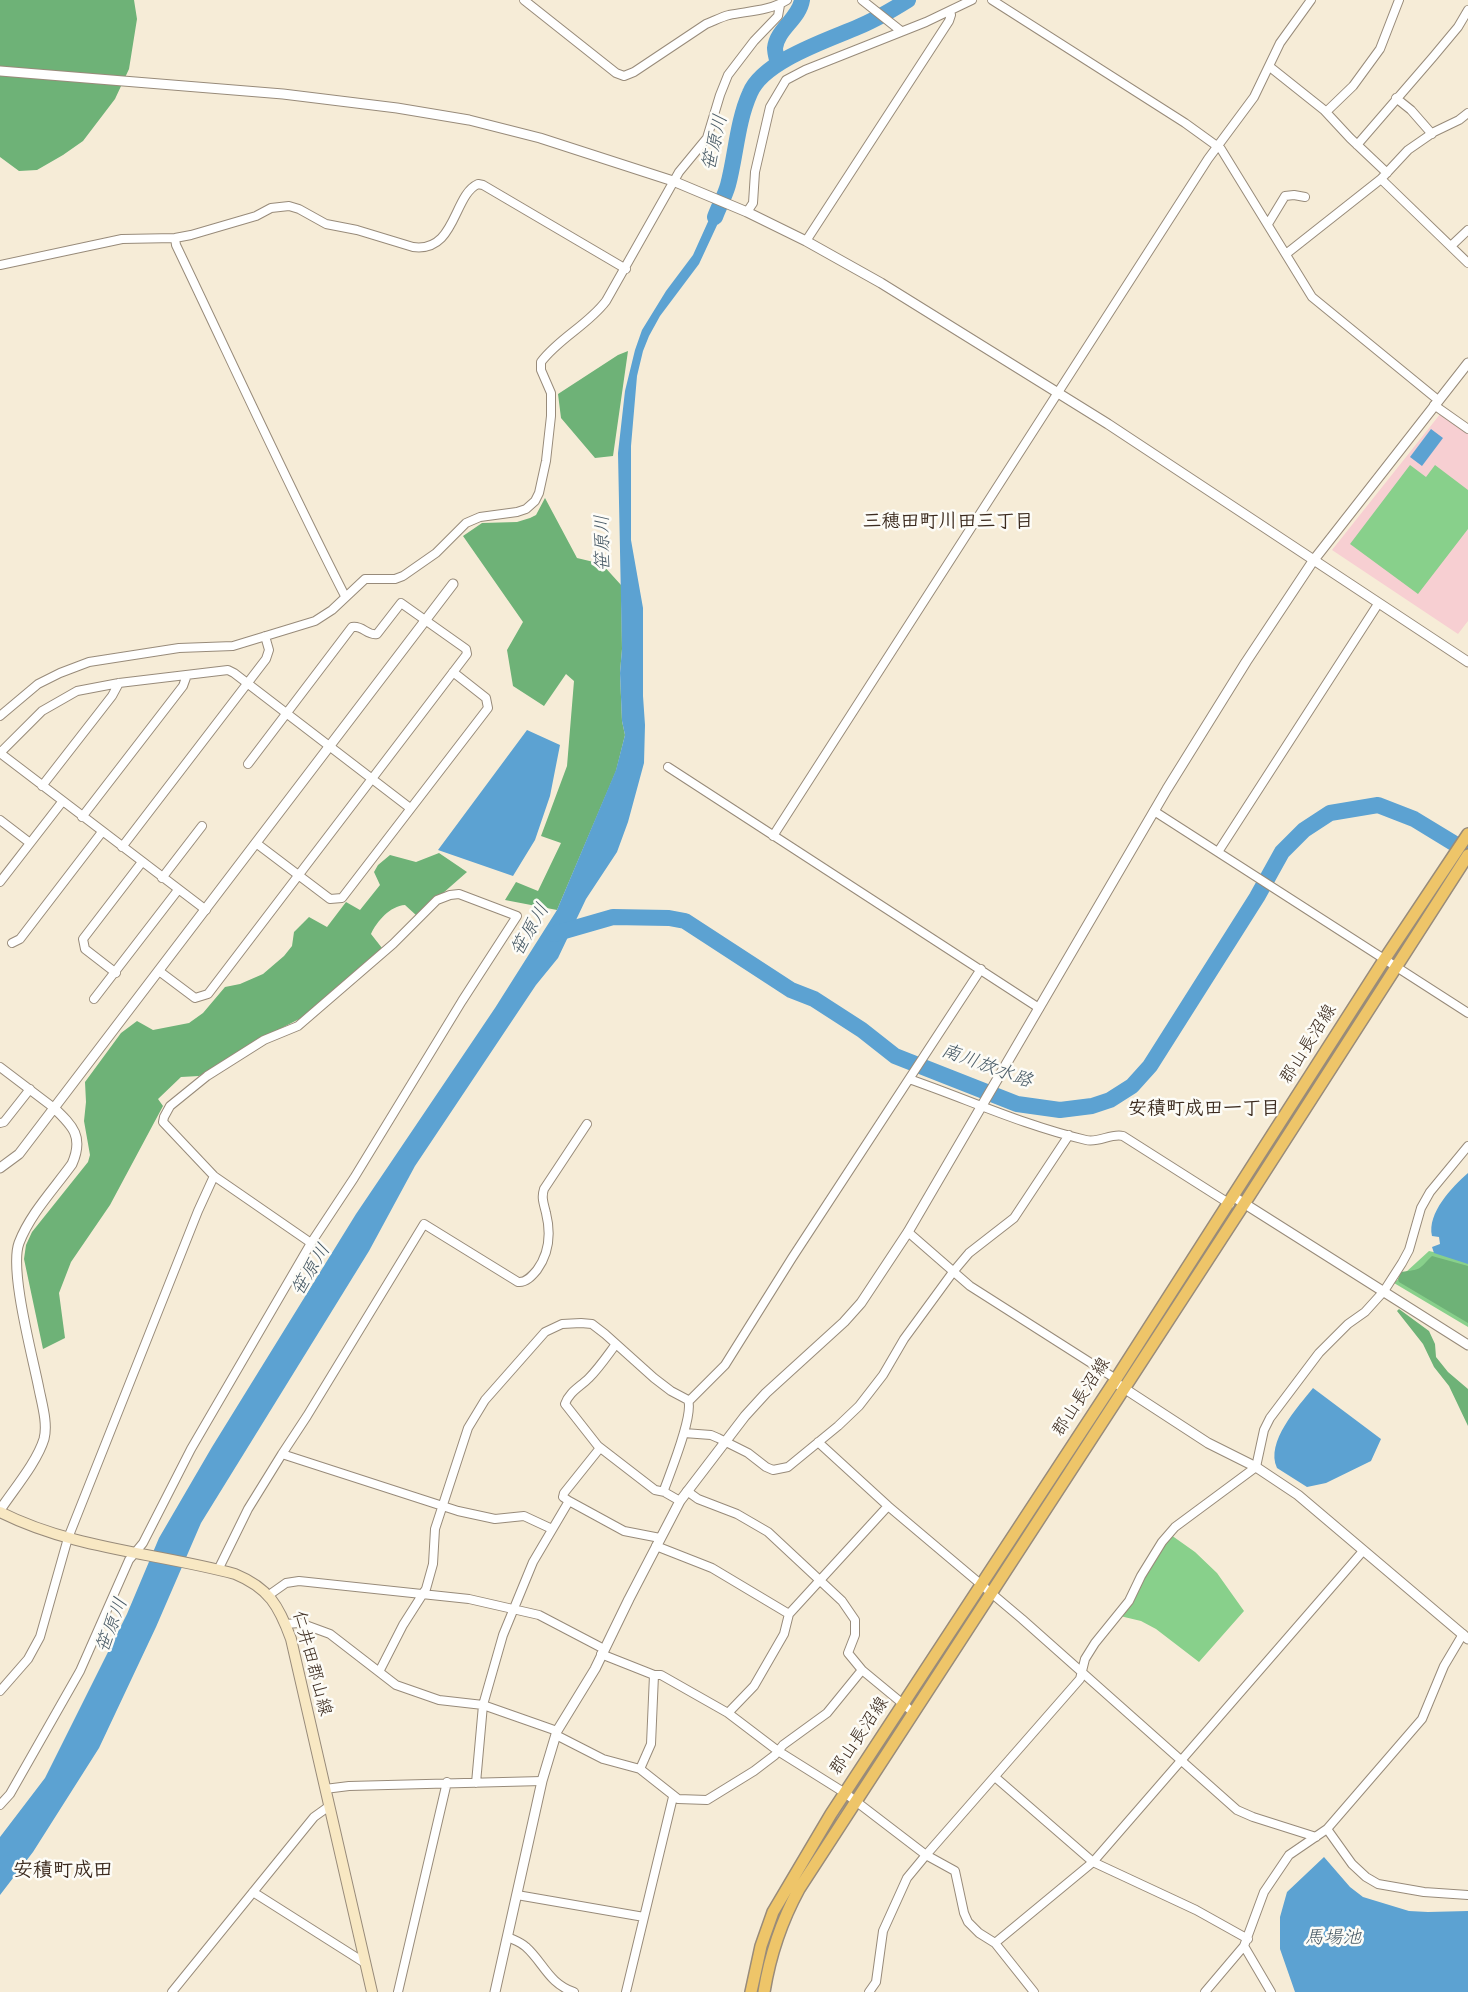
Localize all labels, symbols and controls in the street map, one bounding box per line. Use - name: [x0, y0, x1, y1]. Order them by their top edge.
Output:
- water label: 笹原川: [699, 113, 735, 173]
- district label: 三穂田町川田三丁目: [863, 513, 1033, 535]
- water label: 笹原川: [593, 514, 617, 572]
- water label: 笹原川: [508, 901, 556, 961]
- street label: 郡山長沼線: [1277, 1001, 1343, 1089]
- water label: 南川放水路: [937, 1041, 1035, 1095]
- district label: 安積町成田一丁目: [1128, 1100, 1280, 1122]
- water label: 笹原川: [289, 1241, 337, 1301]
- street label: 郡山長沼線: [1049, 1354, 1117, 1442]
- water label: 笹原川: [93, 1595, 135, 1657]
- street label: 仁井田郡山線: [286, 1609, 334, 1719]
- street label: 郡山長沼線: [827, 1694, 895, 1780]
- district label: 安積町成田: [13, 1861, 113, 1885]
- water label: 馬場池: [1305, 1929, 1361, 1951]

